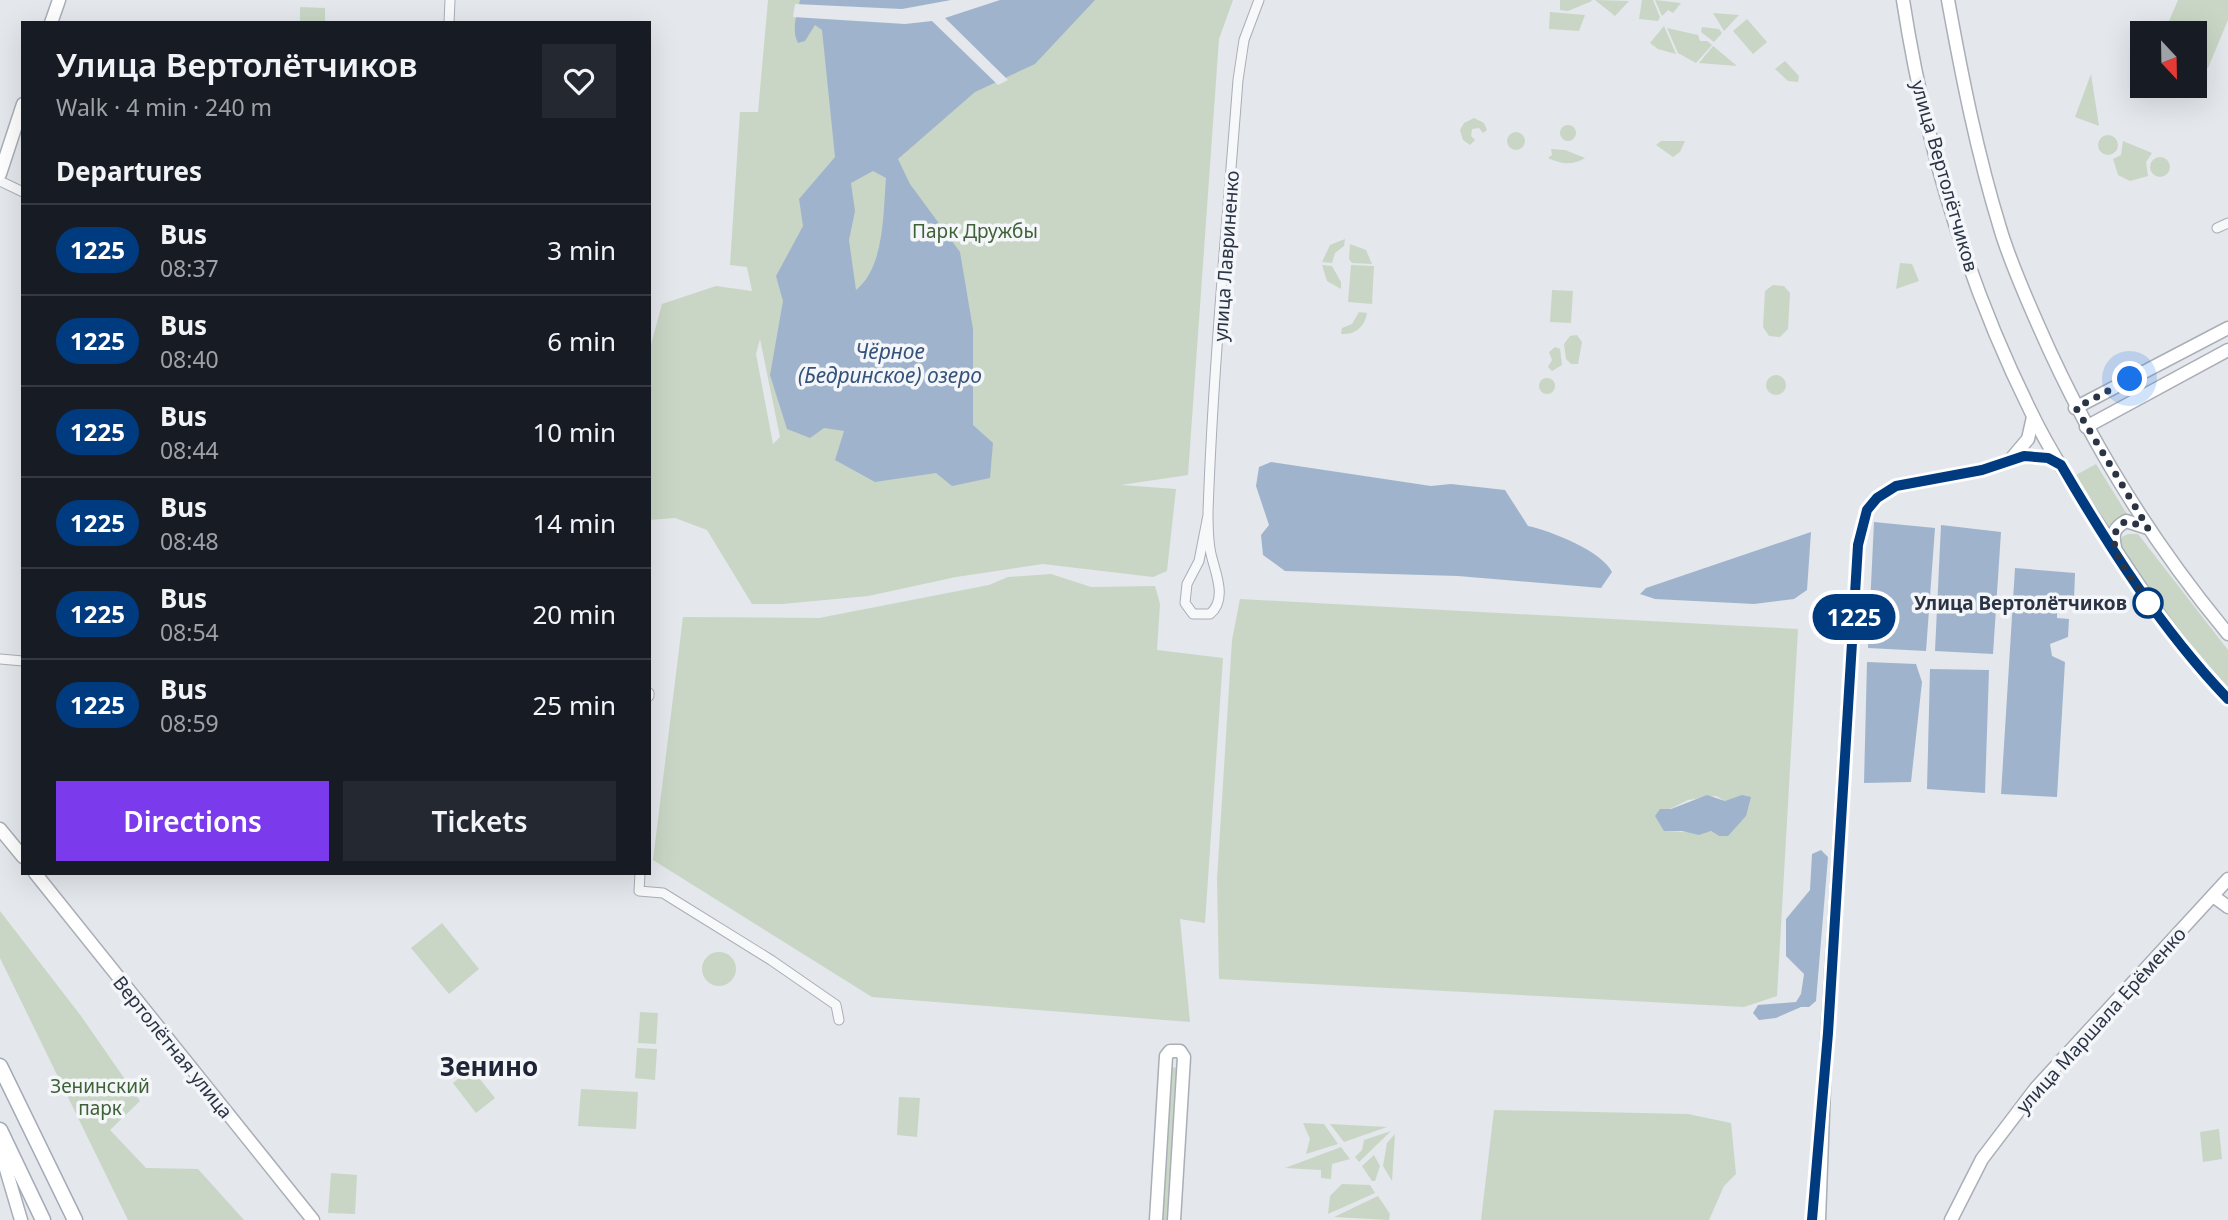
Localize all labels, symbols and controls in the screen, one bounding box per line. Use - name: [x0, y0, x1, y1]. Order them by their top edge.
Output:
- north arrow: [2130, 21, 2207, 98]
- map controls: [2130, 21, 2207, 98]
- text: Улица Вертолётчиков: [56, 42, 417, 87]
- button: heart: [542, 44, 616, 118]
- street label: улица Вертолётчиков: [1905, 77, 1985, 275]
- text: Walk · 4 min · 240 m: [56, 91, 272, 123]
- text: Departures: [56, 153, 202, 189]
- street label: улица Лавриненко: [1207, 170, 1245, 342]
- text: Bus: [160, 216, 207, 252]
- park label: Парк Дружбы: [912, 218, 1038, 244]
- text: 3 min: [547, 232, 616, 268]
- text: 1225: [70, 233, 125, 266]
- text: 08:37: [160, 252, 219, 284]
- text: Bus: [160, 307, 207, 343]
- text: 6 min: [547, 323, 616, 359]
- text: 1225: [70, 324, 125, 357]
- water label: Чёрное (Бедринское) озеро: [798, 337, 982, 389]
- text: 08:40: [160, 343, 219, 375]
- your location: [2112, 361, 2147, 396]
- text: Bus: [160, 398, 207, 434]
- text: 10 min: [532, 414, 616, 450]
- text: 1225: [70, 415, 125, 448]
- text: 08:44: [160, 434, 219, 466]
- text: Bus: [160, 489, 207, 525]
- text: 14 min: [532, 505, 616, 541]
- text: 1225: [70, 506, 125, 539]
- text: 08:48: [160, 525, 219, 557]
- text: Bus: [160, 580, 207, 616]
- marker: Улица Вертолётчиков: [2133, 588, 2163, 618]
- place label: Улица Вертолётчиков: [1914, 590, 2127, 616]
- line badge: 1225: [1805, 594, 1903, 640]
- text: 20 min: [532, 596, 616, 632]
- text: 1225: [70, 597, 125, 630]
- text: 1225: [1827, 600, 1881, 633]
- text: 08:54: [160, 616, 219, 648]
- text: Bus: [160, 671, 207, 707]
- text: 25 min: [532, 687, 616, 723]
- text: 1225: [70, 688, 125, 721]
- text: 08:59: [160, 707, 219, 739]
- button: Directions: [56, 781, 329, 861]
- button: Tickets: [343, 781, 616, 861]
- street label: улица Маршала Ерёменко: [2010, 921, 2192, 1119]
- street label: Вертолётная улица: [107, 970, 239, 1124]
- district label: Зенино: [440, 1048, 538, 1084]
- park label: Зенинский парк: [50, 1073, 150, 1121]

